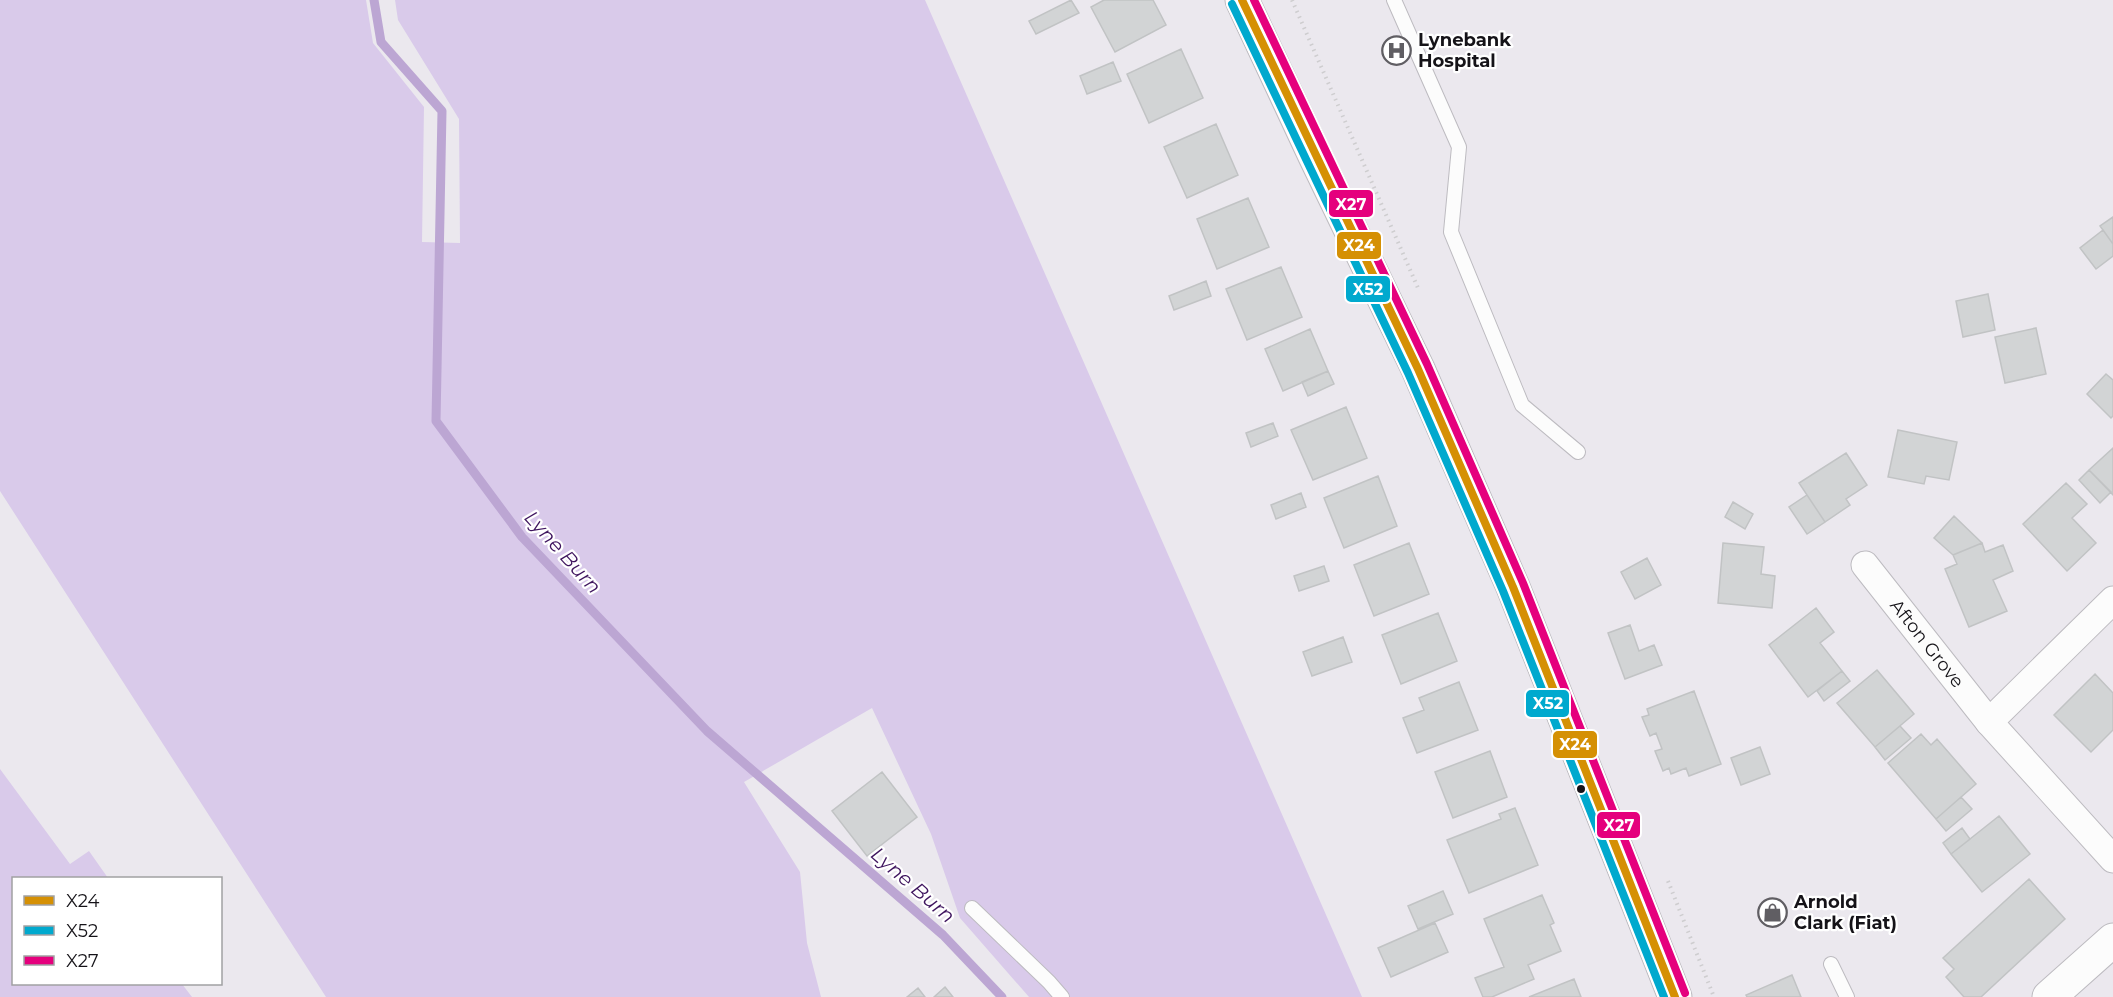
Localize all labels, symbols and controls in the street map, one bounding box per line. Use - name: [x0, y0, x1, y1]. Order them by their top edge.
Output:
- place label: Lynebank Hospital: [1418, 29, 1511, 72]
- hospital icon: Lynebank Hospital: [1381, 34, 1413, 66]
- line badge: X27: [1328, 189, 1374, 218]
- text: X27: [1336, 195, 1366, 214]
- line badge: X24: [1336, 231, 1382, 260]
- text: X24: [1343, 236, 1375, 255]
- line badge: X52: [1345, 275, 1391, 303]
- text: X52: [1353, 280, 1383, 299]
- water label: Lyne Burn: [519, 506, 607, 598]
- street label: Afton Grove: [1885, 595, 1969, 692]
- line badge: X52: [1525, 689, 1570, 718]
- text: X52: [1533, 694, 1563, 713]
- line badge: X24: [1552, 730, 1598, 759]
- text: X24: [1559, 735, 1591, 754]
- unlabelled marker: [1575, 783, 1587, 795]
- line badge: X27: [1596, 811, 1641, 839]
- text: X27: [1604, 816, 1634, 835]
- water label: Lyne Burn: [866, 842, 960, 928]
- legend: [12, 877, 222, 985]
- text: X24: [66, 890, 100, 912]
- place label: Arnold Clark (Fiat): [1793, 891, 1897, 934]
- shop icon: Arnold Clark (Fiat): [1757, 896, 1789, 928]
- text: X52: [66, 920, 98, 942]
- text: X27: [66, 950, 99, 972]

